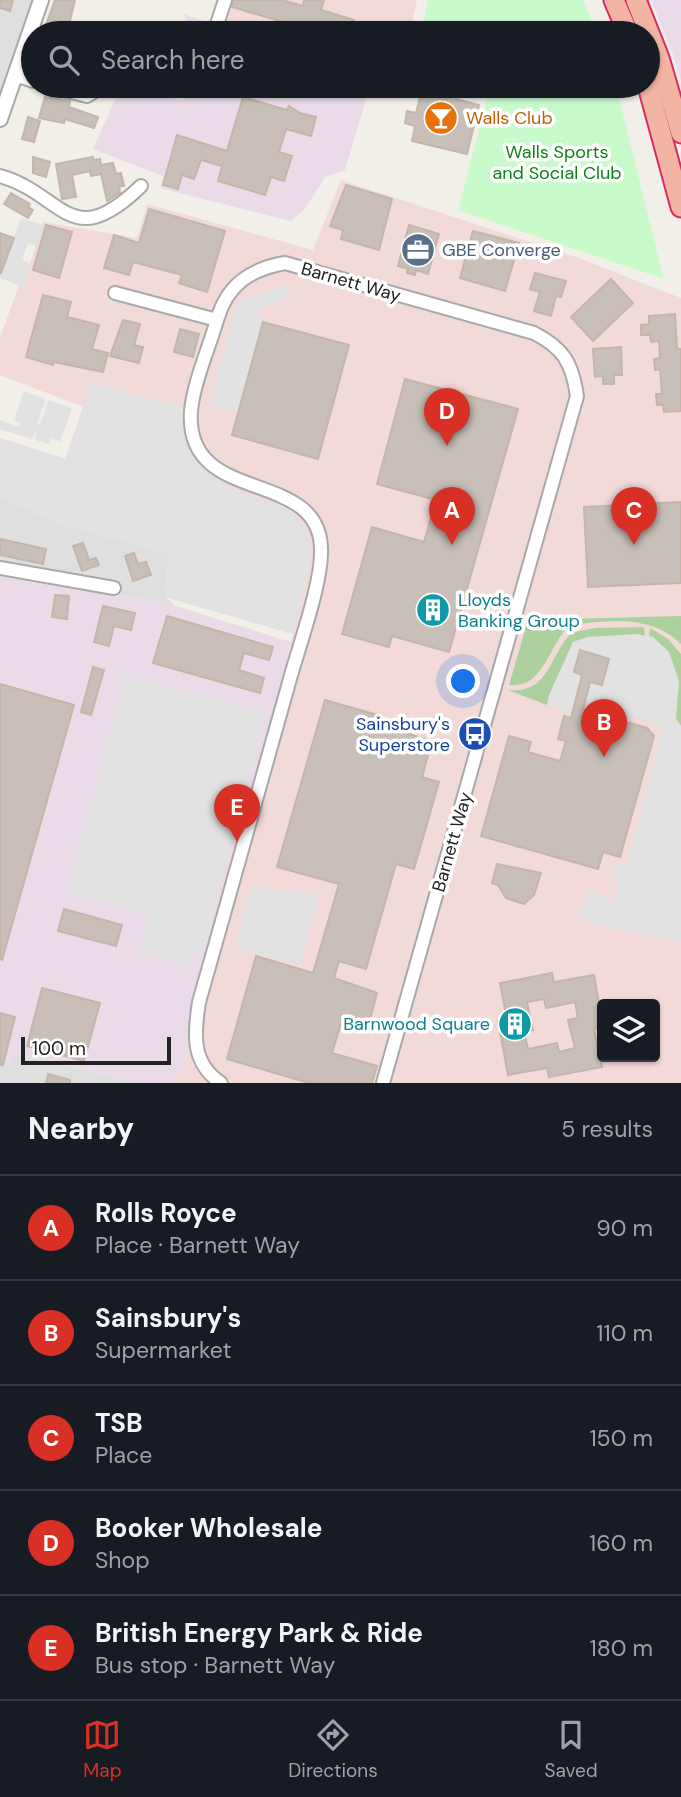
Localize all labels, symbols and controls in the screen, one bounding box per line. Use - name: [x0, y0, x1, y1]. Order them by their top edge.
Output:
- search box: [21, 21, 660, 98]
- icon: search: [45, 41, 83, 79]
- text: Search here: [101, 43, 244, 77]
- bar icon: Walls Club: [422, 99, 460, 137]
- place label: Walls Club: [466, 106, 553, 130]
- park label: Walls Sports and Social Club: [492, 140, 622, 185]
- office icon: GBE Converge: [399, 231, 437, 269]
- place label: GBE Converge: [442, 238, 561, 262]
- street label: Barnett Way: [298, 256, 404, 308]
- pin: D: [424, 388, 470, 446]
- pin: A: [429, 487, 475, 545]
- pin: C: [611, 487, 657, 545]
- place label: Lloyds Banking Group: [458, 588, 580, 633]
- building icon: Lloyds Banking Group: [414, 591, 452, 629]
- your location: [446, 664, 480, 698]
- pin: B: [581, 699, 627, 757]
- place label: Sainsbury's Superstore: [356, 712, 450, 757]
- bus stop icon: Sainsbury's Superstore: [456, 715, 494, 753]
- pin: E: [214, 784, 260, 842]
- street label: Barnett Way: [426, 789, 478, 895]
- map controls: [597, 999, 660, 1062]
- button: layers: [597, 999, 660, 1062]
- building icon: Barnwood Square: [496, 1005, 534, 1043]
- place label: Barnwood Square: [343, 1012, 490, 1036]
- scale bar: [21, 1034, 172, 1066]
- text: 100 m: [32, 1036, 86, 1061]
- text: Nearby: [28, 1109, 134, 1148]
- text: 5 results: [561, 1114, 653, 1144]
- text: Rolls Royce: [95, 1196, 237, 1230]
- text: A: [43, 1213, 59, 1243]
- text: 90 m: [596, 1213, 653, 1243]
- text: Place · Barnett Way: [95, 1230, 300, 1260]
- text: Sainsbury's: [95, 1301, 241, 1335]
- text: B: [44, 1318, 58, 1348]
- text: 110 m: [596, 1318, 653, 1348]
- text: Supermarket: [95, 1335, 231, 1365]
- text: TSB: [95, 1406, 143, 1440]
- text: C: [43, 1423, 59, 1453]
- text: 150 m: [589, 1423, 653, 1453]
- text: Place: [95, 1440, 152, 1470]
- text: Booker Wholesale: [95, 1511, 322, 1545]
- text: D: [43, 1528, 59, 1558]
- text: 160 m: [589, 1528, 653, 1558]
- text: Shop: [95, 1545, 150, 1575]
- text: British Energy Park & Ride: [95, 1616, 423, 1650]
- text: E: [44, 1633, 58, 1663]
- text: 180 m: [589, 1633, 653, 1663]
- text: Bus stop · Barnett Way: [95, 1650, 335, 1680]
- tab: Map: [83, 1716, 122, 1783]
- tab: Directions: [288, 1716, 378, 1783]
- tab: Saved: [544, 1716, 598, 1783]

